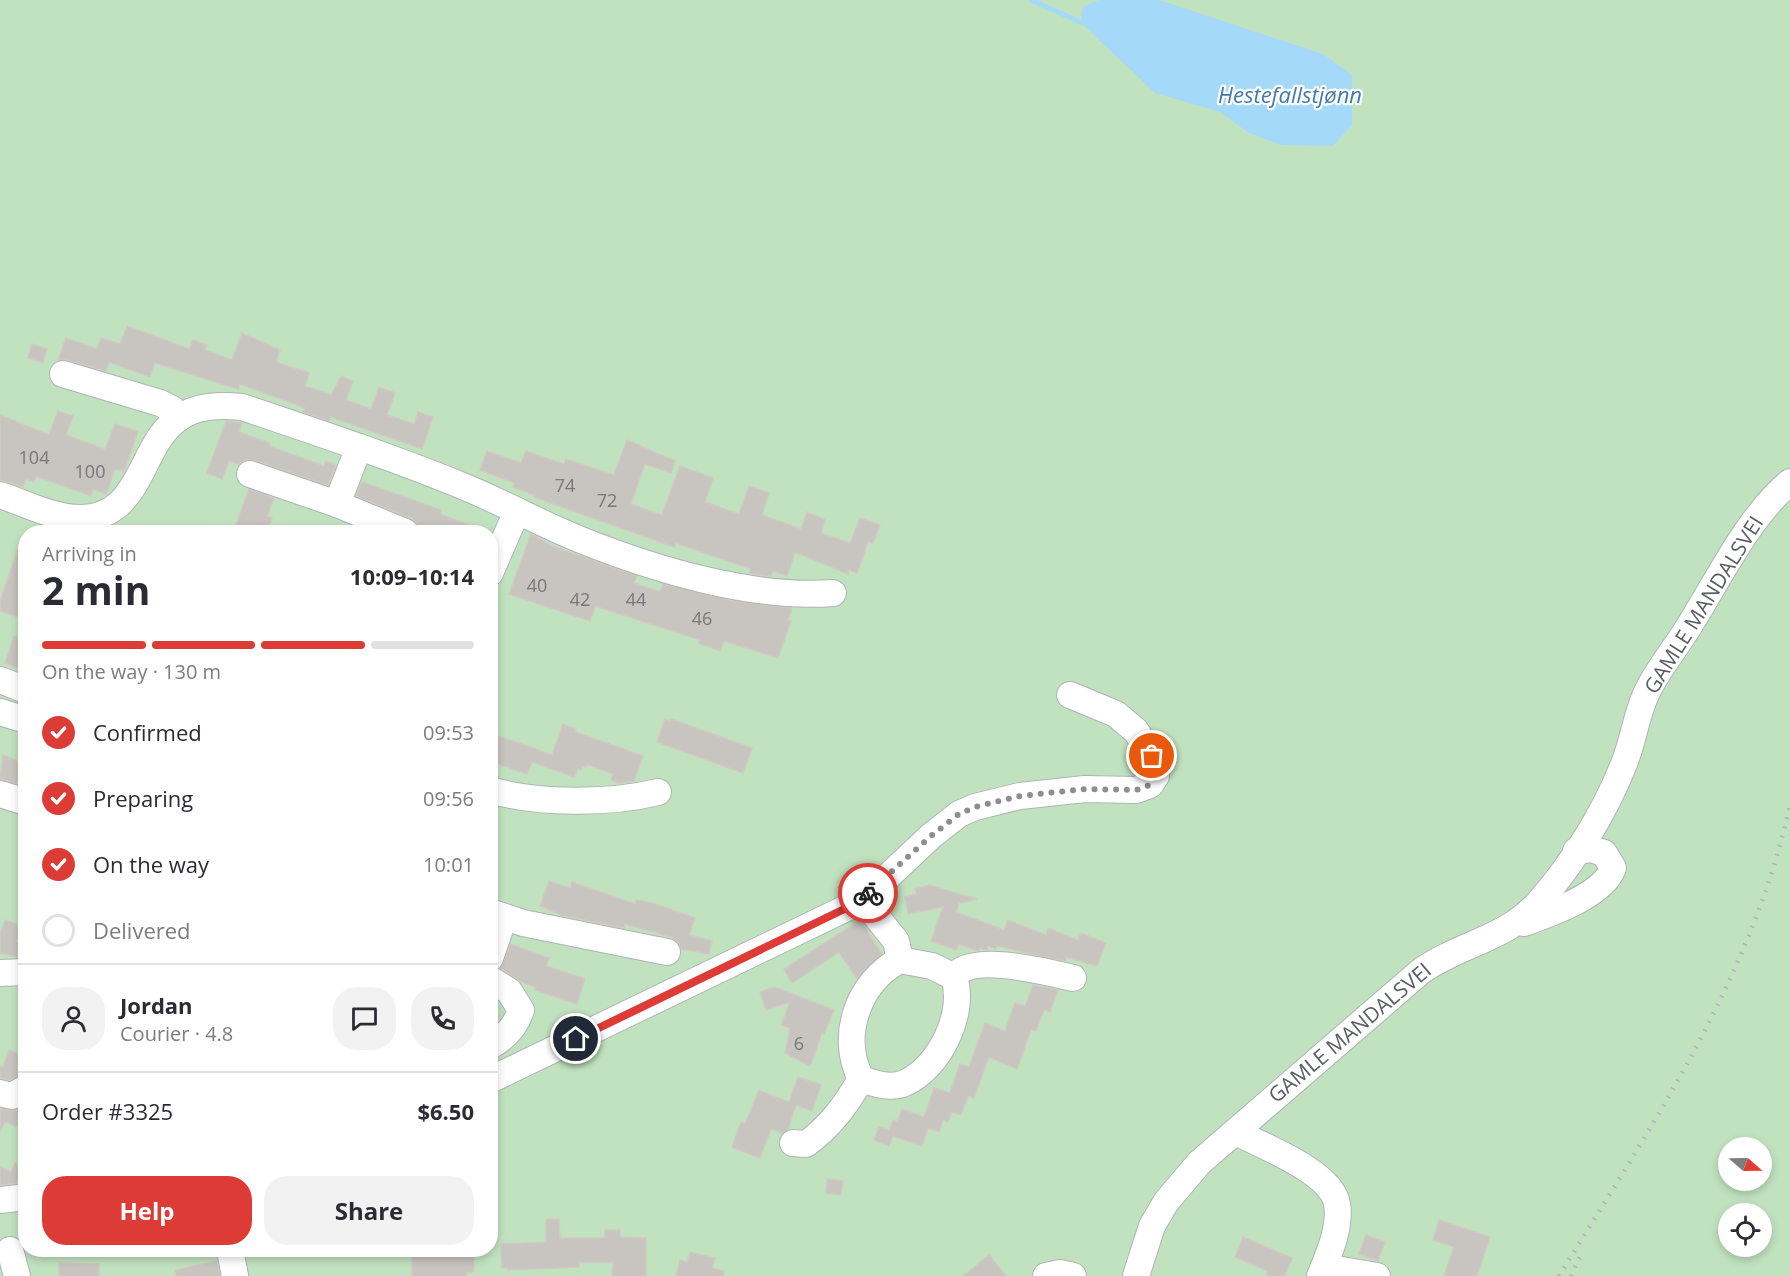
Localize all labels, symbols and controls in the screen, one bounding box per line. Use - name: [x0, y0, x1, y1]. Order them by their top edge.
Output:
- water label: Hestefallstjønn: [1218, 79, 1362, 109]
- house number: 104: [19, 445, 49, 469]
- house number: 100: [75, 459, 105, 483]
- house number: 74: [555, 473, 575, 497]
- house number: 72: [597, 488, 617, 512]
- street label: GAMLE MANDALSVEI: [1637, 510, 1769, 699]
- text: Arriving in: [42, 540, 137, 567]
- text: 10:09–10:14: [350, 561, 474, 591]
- text: 2 min: [42, 563, 150, 616]
- house number: 40: [527, 573, 547, 597]
- house number: 42: [570, 587, 590, 611]
- house number: 44: [626, 587, 646, 611]
- house number: 46: [692, 606, 712, 630]
- text: On the way · 130 m: [42, 658, 221, 685]
- icon: check: [42, 716, 75, 749]
- text: Confirmed: [93, 717, 202, 747]
- text: 09:53: [423, 719, 474, 746]
- pin: [1126, 730, 1177, 781]
- icon: bag: [1135, 739, 1168, 772]
- icon: check: [42, 782, 75, 815]
- text: Preparing: [93, 783, 193, 813]
- text: 09:56: [423, 785, 474, 812]
- icon: check: [42, 848, 75, 881]
- text: On the way: [93, 849, 209, 879]
- text: 10:01: [423, 851, 474, 878]
- courier: [838, 863, 898, 923]
- icon: bike: [852, 877, 885, 910]
- text: Delivered: [93, 915, 191, 945]
- street label: GAMLE MANDALSVEI: [1262, 956, 1437, 1109]
- button: person: [42, 987, 105, 1050]
- button: chat: [333, 987, 396, 1050]
- button: phone: [411, 987, 474, 1050]
- text: Jordan: [120, 990, 193, 1020]
- pin: [550, 1013, 601, 1064]
- text: Courier · 4.8: [120, 1020, 233, 1047]
- icon: home: [559, 1022, 592, 1055]
- house number: 6: [794, 1031, 804, 1055]
- text: Order #3325: [42, 1096, 173, 1126]
- text: $6.50: [417, 1096, 474, 1126]
- north arrow: [1718, 1137, 1772, 1191]
- map controls: [1718, 1137, 1772, 1257]
- button: Help: [42, 1176, 252, 1245]
- button: Share: [264, 1176, 474, 1245]
- button: locate: [1718, 1203, 1772, 1257]

